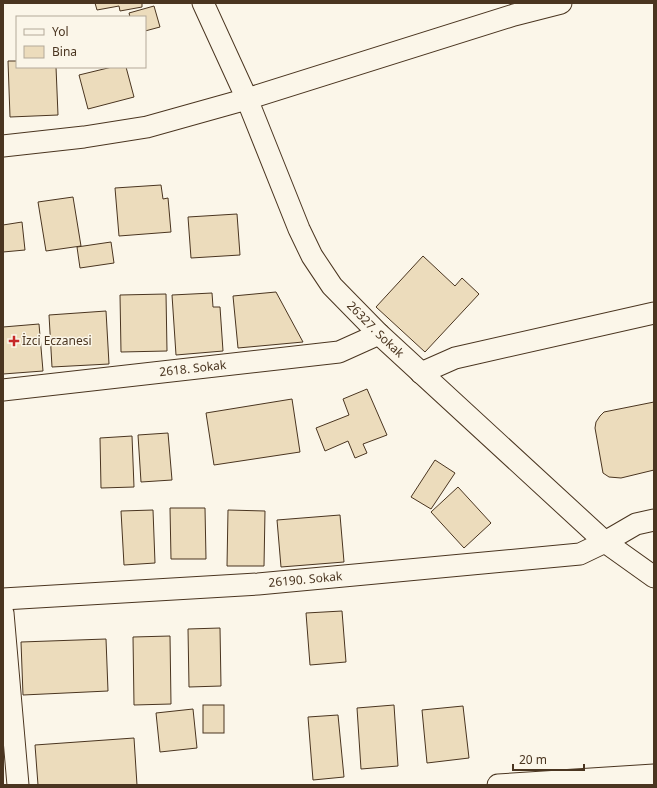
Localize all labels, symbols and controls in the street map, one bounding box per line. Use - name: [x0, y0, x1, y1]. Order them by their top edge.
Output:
- legend: [16, 16, 146, 68]
- text: Yol: [52, 23, 69, 40]
- text: Bina: [52, 43, 77, 60]
- street label: 26327. Sokak: [343, 297, 409, 361]
- place label: İzci Eczanesi: [22, 332, 92, 349]
- marker: İzci Eczanesi: [9, 336, 19, 346]
- street label: 2618. Sokak: [158, 356, 228, 380]
- street label: 26190. Sokak: [268, 567, 344, 591]
- scale bar: [513, 746, 584, 772]
- text: 20 m: [519, 751, 547, 768]

